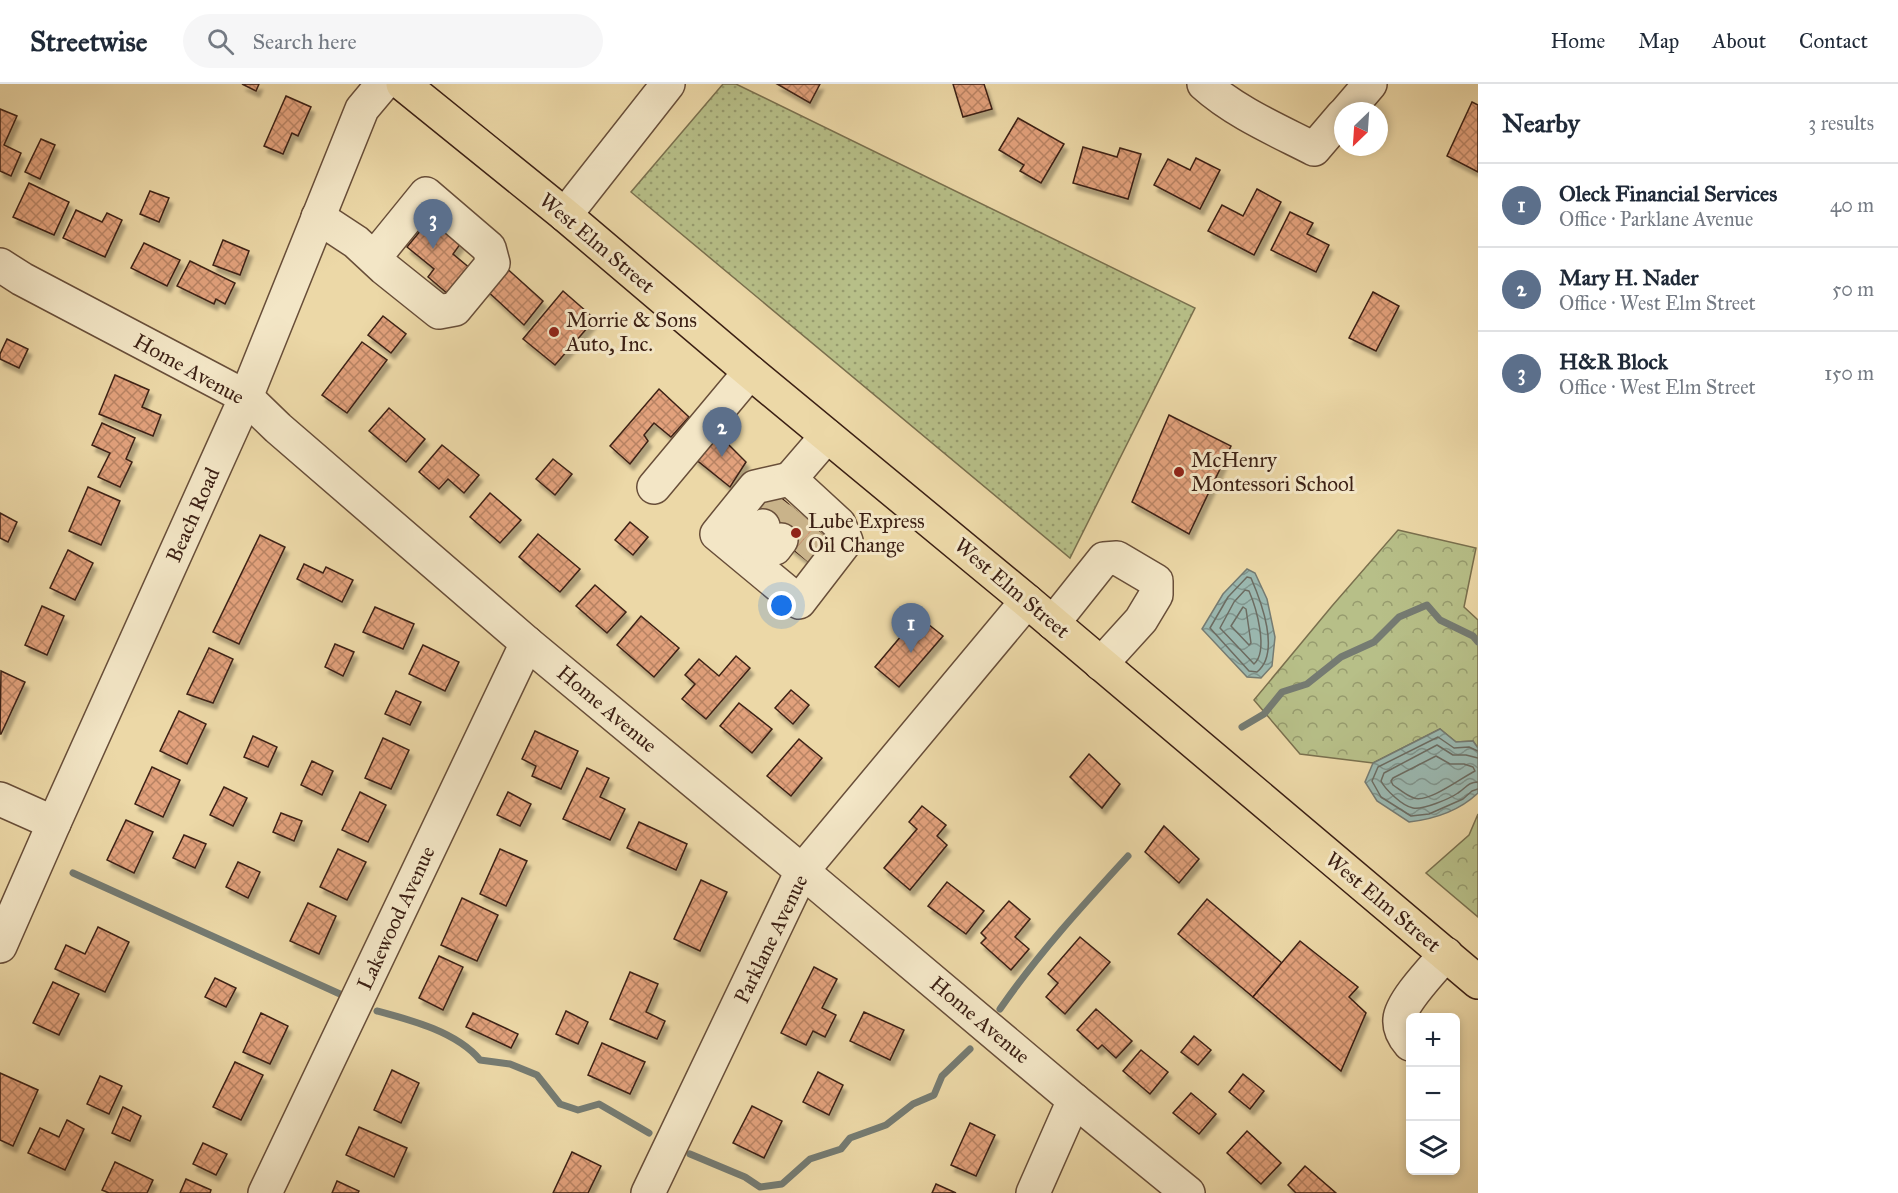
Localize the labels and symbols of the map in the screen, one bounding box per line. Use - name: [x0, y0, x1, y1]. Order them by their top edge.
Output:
- north arrow: [1334, 102, 1388, 156]
- street label: West Elm Street: [534, 187, 660, 299]
- pin: 3: [414, 200, 452, 249]
- place label: Morrie & Sons Auto, Inc.: [565, 307, 697, 357]
- marker: Morrie & Sons Auto, Inc.: [547, 325, 561, 339]
- street label: Home Avenue: [129, 328, 249, 410]
- pin: 2: [702, 408, 742, 457]
- place label: McHenry Montessori School: [1191, 447, 1355, 497]
- street label: Beach Road: [161, 463, 226, 567]
- marker: McHenry Montessori School: [1172, 465, 1186, 479]
- place label: Lube Express Oil Change: [808, 508, 925, 558]
- marker: Lube Express Oil Change: [789, 526, 803, 540]
- street label: West Elm Street: [949, 532, 1075, 644]
- your location: [767, 591, 796, 620]
- pin: 1: [892, 604, 930, 653]
- street label: Home Avenue: [552, 660, 662, 758]
- street label: Lakewood Avenue: [351, 842, 441, 994]
- street label: West Elm Street: [1320, 846, 1446, 958]
- street label: Parklane Avenue: [729, 870, 814, 1008]
- street label: Home Avenue: [925, 971, 1035, 1069]

